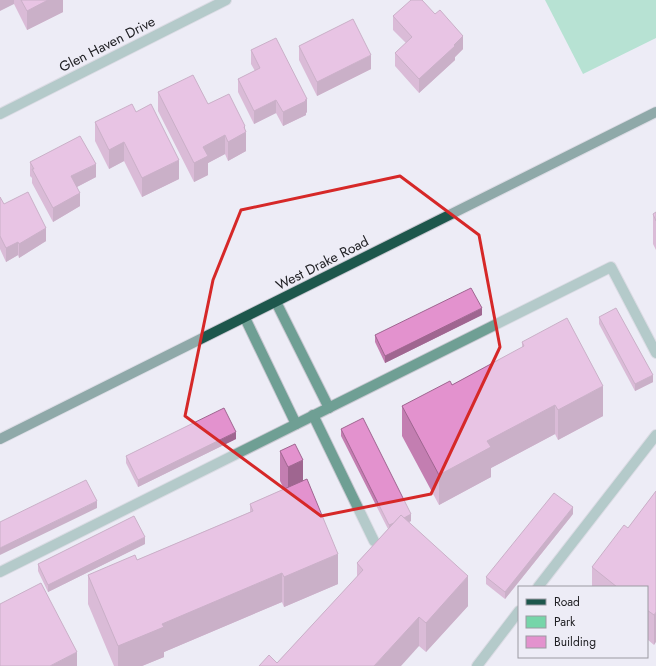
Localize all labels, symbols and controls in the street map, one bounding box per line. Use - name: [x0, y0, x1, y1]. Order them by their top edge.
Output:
- street label: Glen Haven Drive: [56, 11, 158, 77]
- street label: West Drake Road: [272, 231, 372, 295]
- legend: [518, 586, 648, 658]
- text: Road: [554, 593, 580, 611]
- text: Park: [554, 613, 576, 631]
- text: Building: [554, 633, 596, 651]

